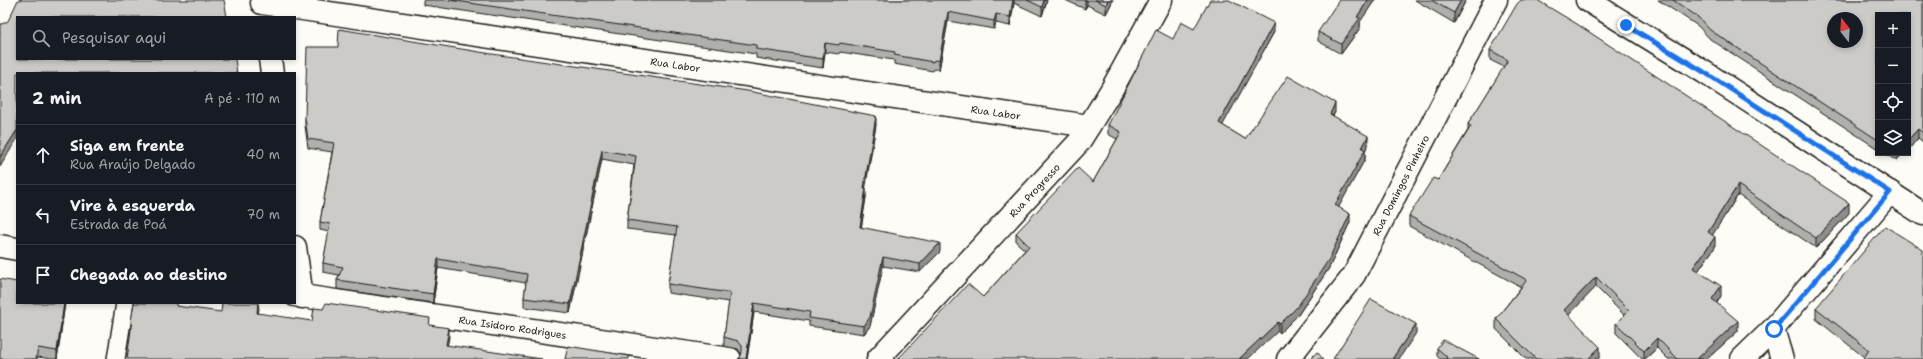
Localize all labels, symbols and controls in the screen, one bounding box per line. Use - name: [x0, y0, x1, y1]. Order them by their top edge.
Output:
- north arrow: [1827, 12, 1863, 48]
- map controls: [1875, 12, 1911, 156]
- button: +: [1875, 12, 1911, 48]
- search box: [16, 16, 296, 60]
- route end: [1617, 16, 1635, 34]
- icon: search: [30, 27, 52, 49]
- text: Pesquisar aqui: [62, 28, 166, 48]
- button: −: [1875, 48, 1911, 84]
- street label: Rua Labor: [650, 54, 701, 75]
- button: locate: [1875, 84, 1911, 120]
- text: 2 min: [32, 87, 82, 109]
- text: A pé · 110 m: [204, 90, 280, 107]
- street label: Rua Labor: [970, 102, 1022, 122]
- button: layers: [1875, 120, 1911, 156]
- street label: Rua Domingos Pinheiro: [1369, 133, 1432, 238]
- text: Siga em frente: [70, 136, 185, 156]
- icon: ahead: [32, 144, 54, 166]
- text: 40 m: [246, 146, 280, 163]
- text: Rua Araújo Delgado: [70, 156, 195, 173]
- street label: Rua Progresso: [1006, 160, 1063, 220]
- text: Vire à esquerda: [70, 196, 195, 216]
- icon: left: [32, 204, 54, 226]
- text: 70 m: [246, 206, 280, 223]
- text: Estrada de Poá: [70, 216, 167, 233]
- icon: arrive: [32, 264, 54, 286]
- text: Chegada ao destino: [70, 265, 227, 285]
- street label: Rua Isidoro Rodrigues: [458, 313, 568, 341]
- route start: [1765, 320, 1783, 338]

